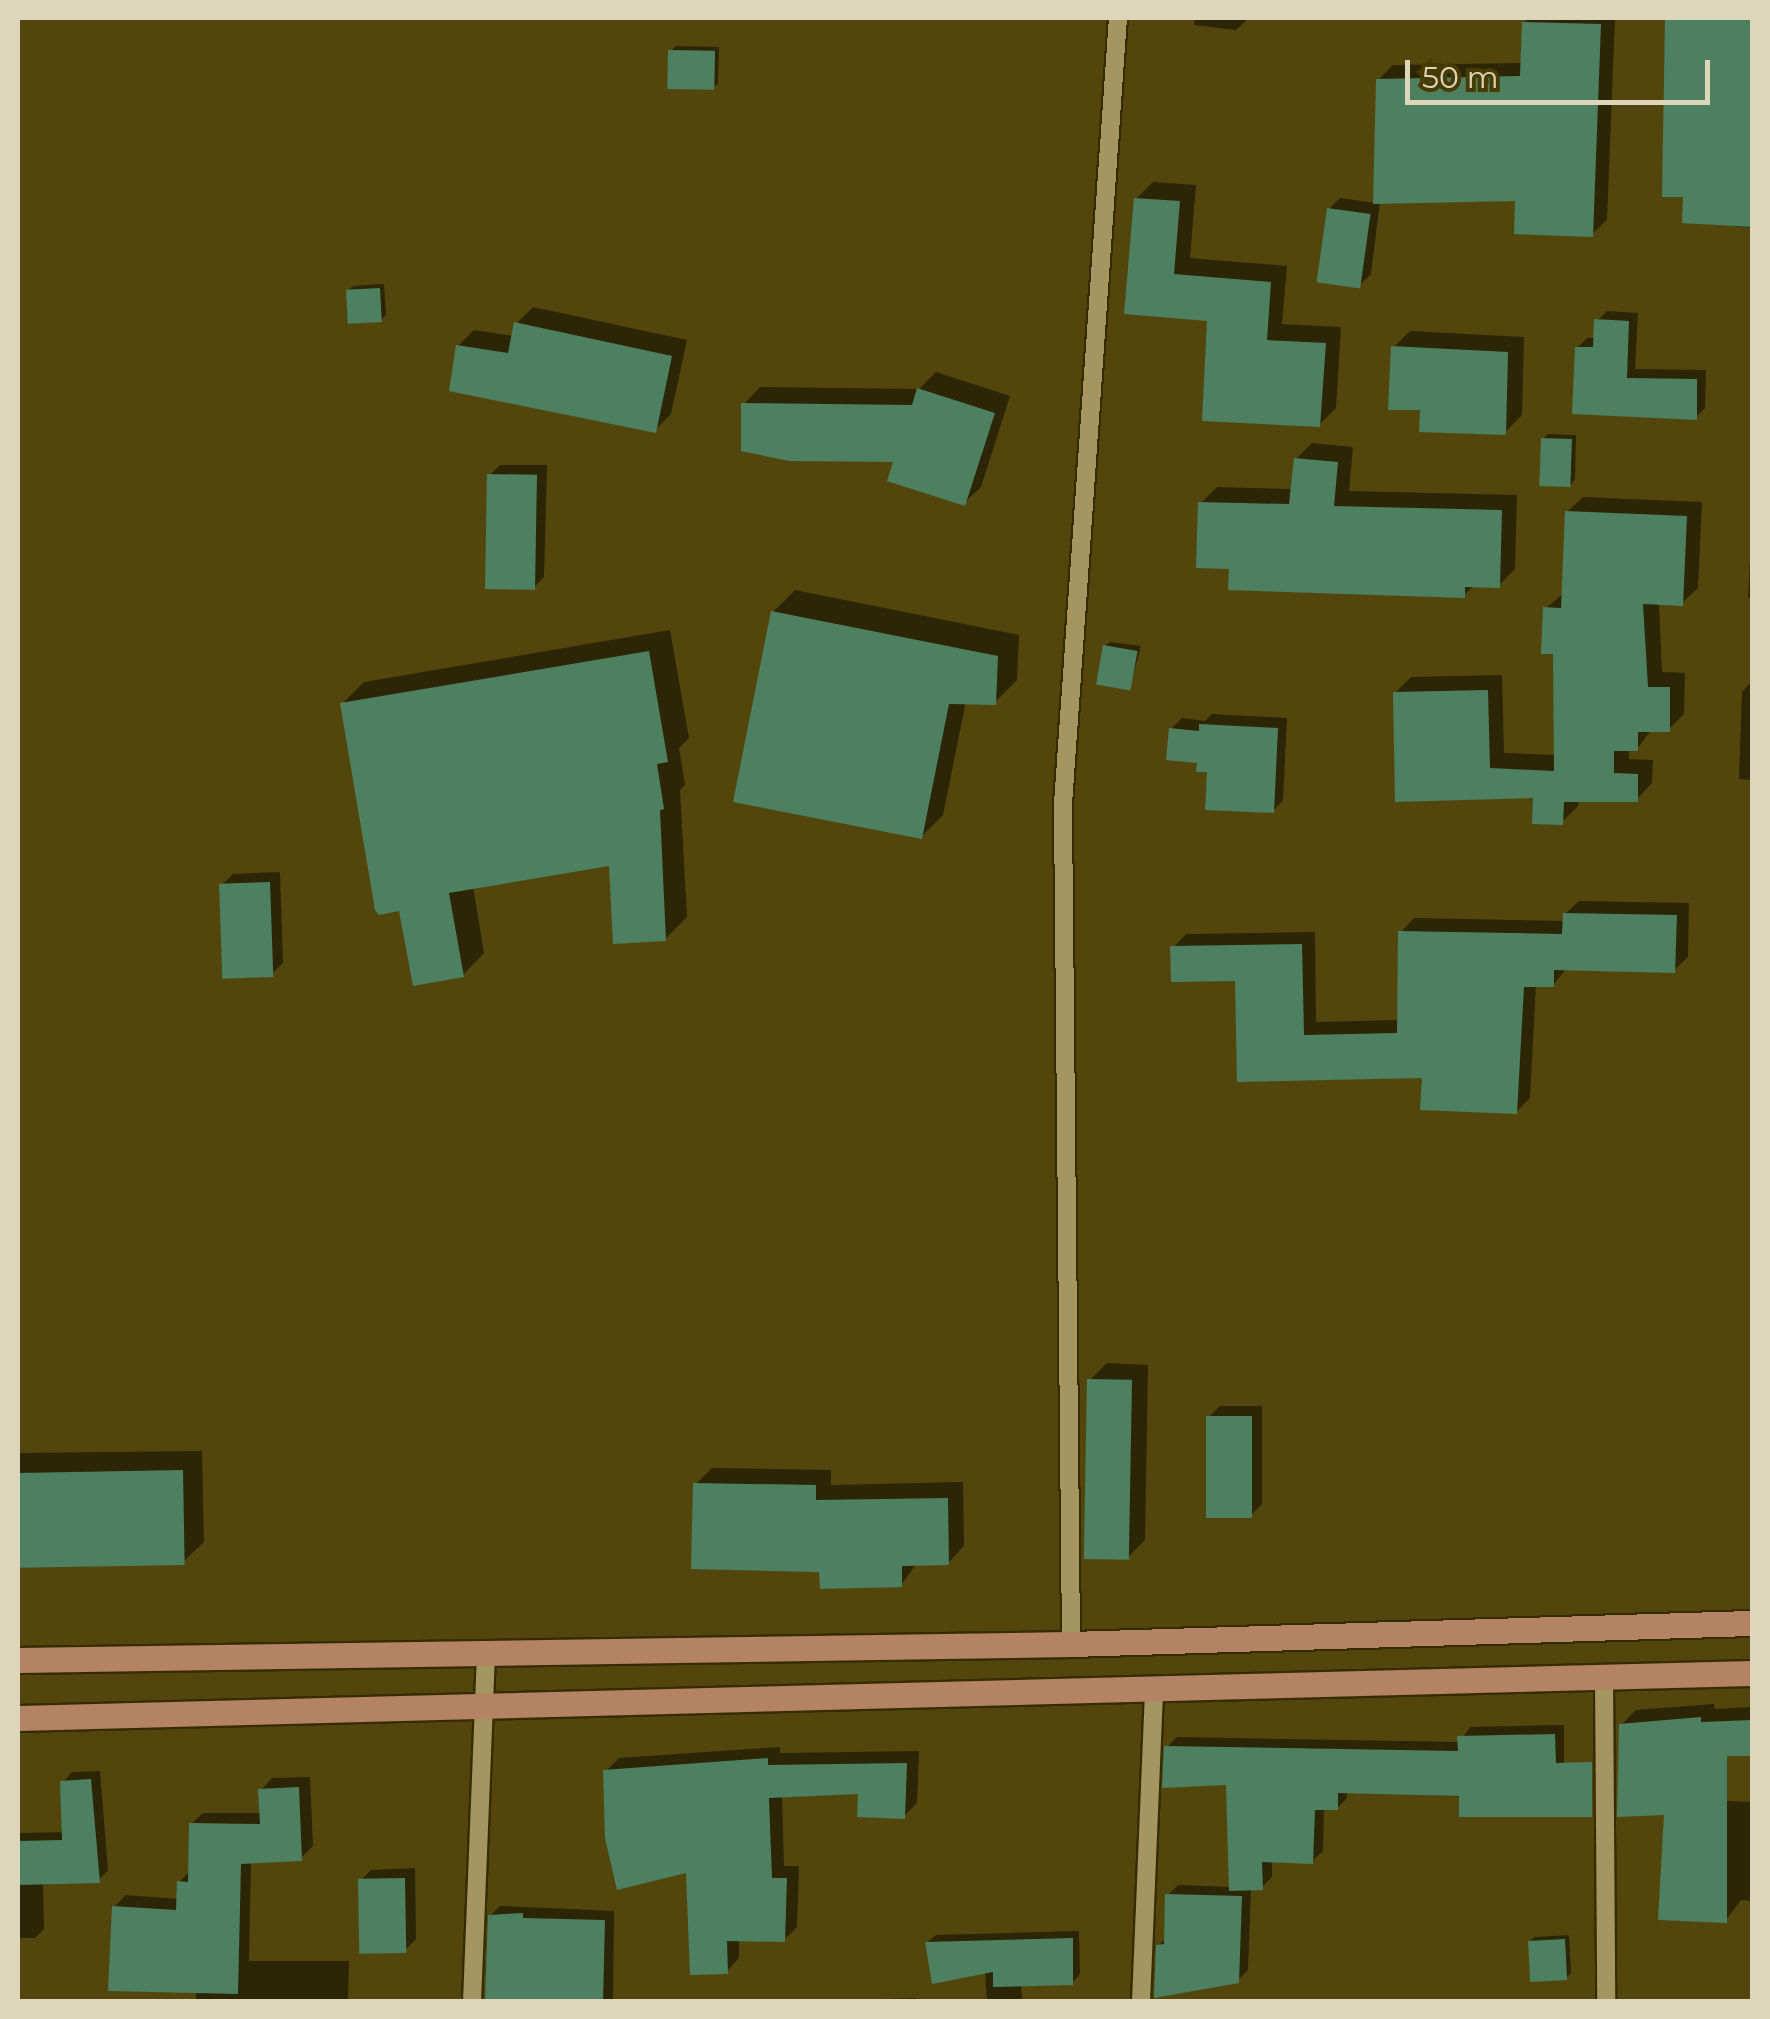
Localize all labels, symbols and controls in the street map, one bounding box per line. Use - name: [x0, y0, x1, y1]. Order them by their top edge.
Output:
- scale bar: [1410, 40, 1715, 102]
- text: 50 m: [1422, 59, 1499, 96]

